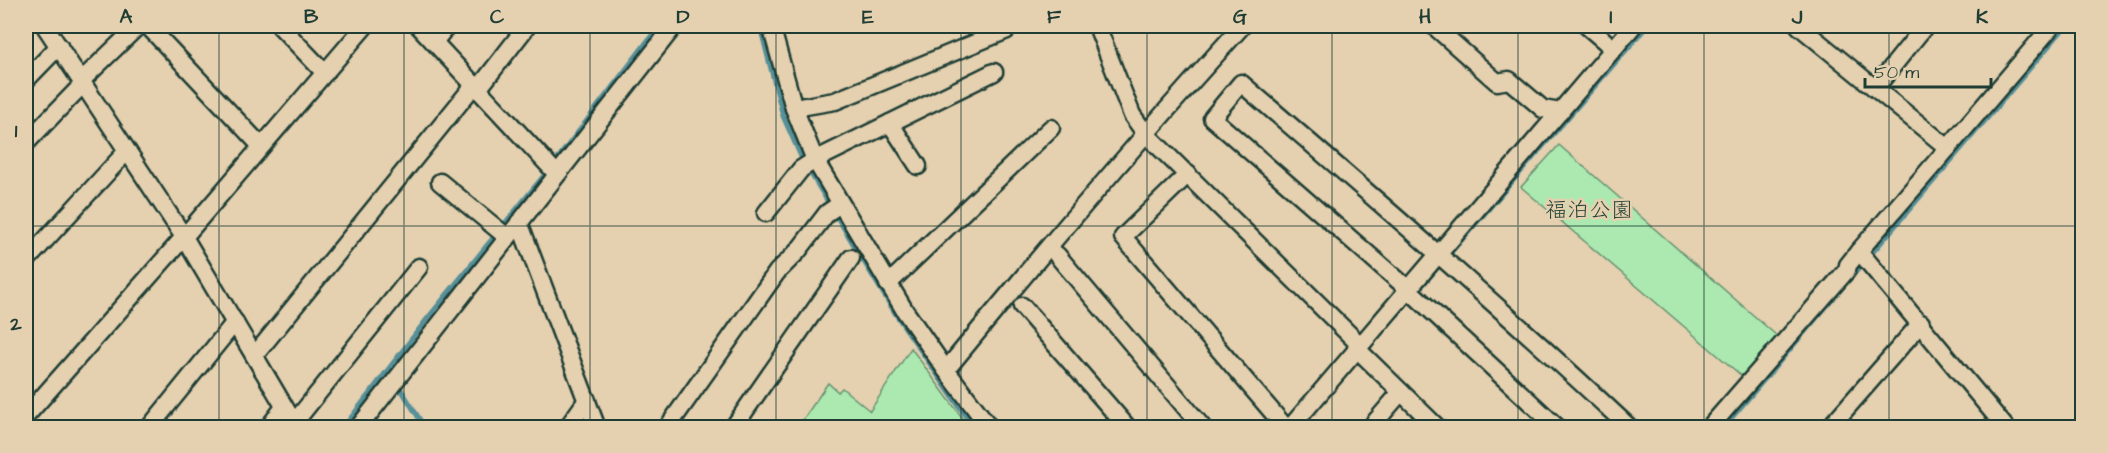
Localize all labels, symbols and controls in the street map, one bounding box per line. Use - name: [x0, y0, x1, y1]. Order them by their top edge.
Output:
- text: A: [120, 3, 133, 31]
- text: B: [304, 3, 319, 31]
- text: C: [490, 3, 505, 31]
- text: D: [677, 3, 690, 31]
- text: E: [862, 3, 874, 31]
- text: F: [1047, 3, 1062, 31]
- text: G: [1233, 3, 1247, 31]
- text: H: [1419, 3, 1431, 31]
- text: I: [1609, 3, 1613, 31]
- text: J: [1791, 3, 1803, 31]
- text: K: [1976, 3, 1989, 31]
- scale bar: [1865, 51, 1991, 89]
- text: 50 m: [1874, 60, 1919, 85]
- text: 1: [15, 117, 18, 145]
- park label: 福泊公園: [1545, 195, 1633, 226]
- text: 2: [9, 310, 22, 338]

